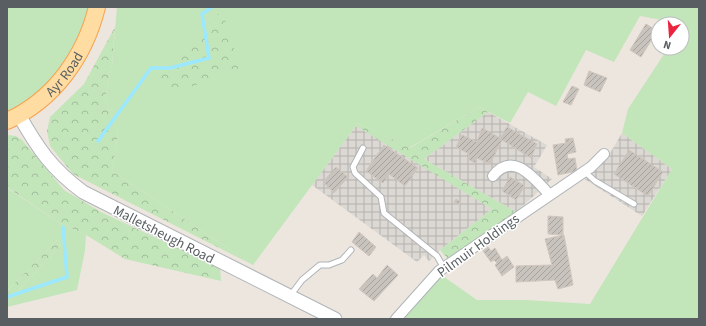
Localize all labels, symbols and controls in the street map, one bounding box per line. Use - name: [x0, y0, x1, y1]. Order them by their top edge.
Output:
- north arrow: [650, 16, 690, 56]
- text: N: [662, 37, 673, 53]
- street label: Ayr Road: [41, 48, 89, 102]
- street label: Malletsheugh Road: [109, 201, 218, 269]
- street label: Pilmuir Holdings: [433, 209, 524, 283]

